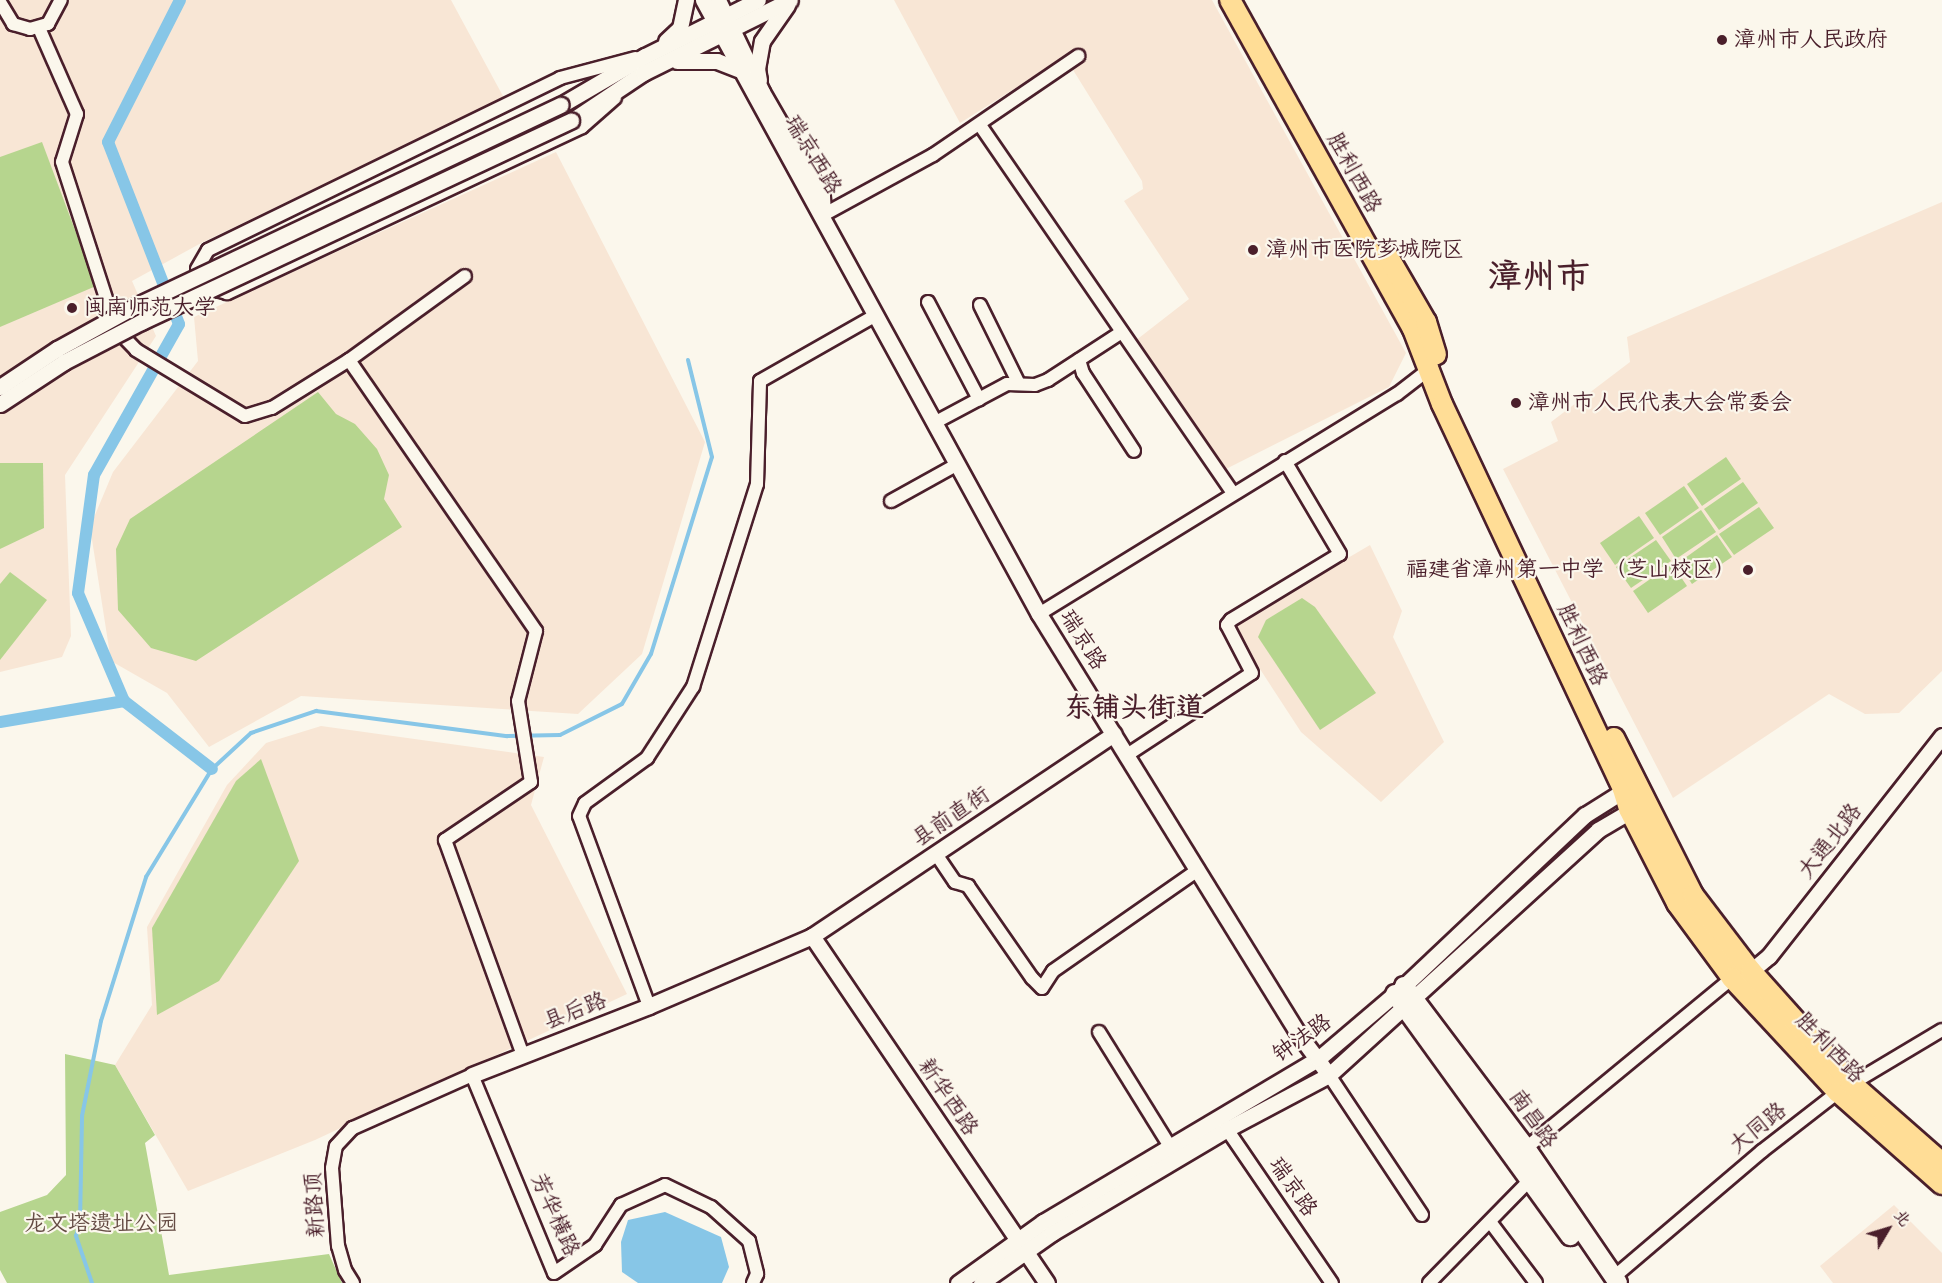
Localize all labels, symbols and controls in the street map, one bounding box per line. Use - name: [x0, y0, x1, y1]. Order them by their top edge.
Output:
- place label: 漳州市人民政府: [1734, 27, 1888, 53]
- marker: 漳州市人民政府: [1715, 33, 1729, 47]
- street label: 瑞京西路: [779, 110, 847, 200]
- street label: 胜利西路: [1321, 128, 1387, 218]
- place label: 漳州市医院芗城院区: [1266, 237, 1464, 263]
- marker: 漳州市医院芗城院区: [1244, 241, 1262, 259]
- district label: 漳州市: [1488, 257, 1590, 297]
- place label: 闽南师范大学: [84, 295, 216, 321]
- marker: 闽南师范大学: [65, 301, 79, 315]
- place label: 漳州市人民代表大会常委会: [1528, 390, 1792, 416]
- marker: 漳州市人民代表大会常委会: [1509, 396, 1523, 410]
- place label: 福建省漳州第一中学（芝山校区）: [1406, 557, 1736, 583]
- marker: 福建省漳州第一中学（芝山校区）: [1741, 563, 1755, 577]
- street label: 胜利西路: [1551, 600, 1613, 690]
- street label: 瑞京路: [1054, 605, 1112, 675]
- district label: 东铺头街道: [1064, 690, 1204, 724]
- street label: 县前直街: [907, 781, 995, 853]
- street label: 大通北路: [1793, 798, 1867, 884]
- street label: 县后路: [539, 987, 611, 1035]
- street label: 胜利西路: [1790, 1007, 1870, 1089]
- street label: 钟法路: [1267, 1008, 1337, 1068]
- street label: 新华西路: [912, 1053, 984, 1141]
- street label: 南昌路: [1503, 1084, 1563, 1154]
- street label: 大同路: [1724, 1097, 1792, 1159]
- street label: 瑞京路: [1263, 1152, 1323, 1222]
- street label: 芳华横路: [525, 1169, 585, 1261]
- street label: 新路顶: [300, 1171, 330, 1239]
- north arrow: [1858, 1199, 1918, 1259]
- text: 北: [1890, 1206, 1914, 1230]
- park label: 龙文塔遗址公园: [24, 1211, 178, 1237]

